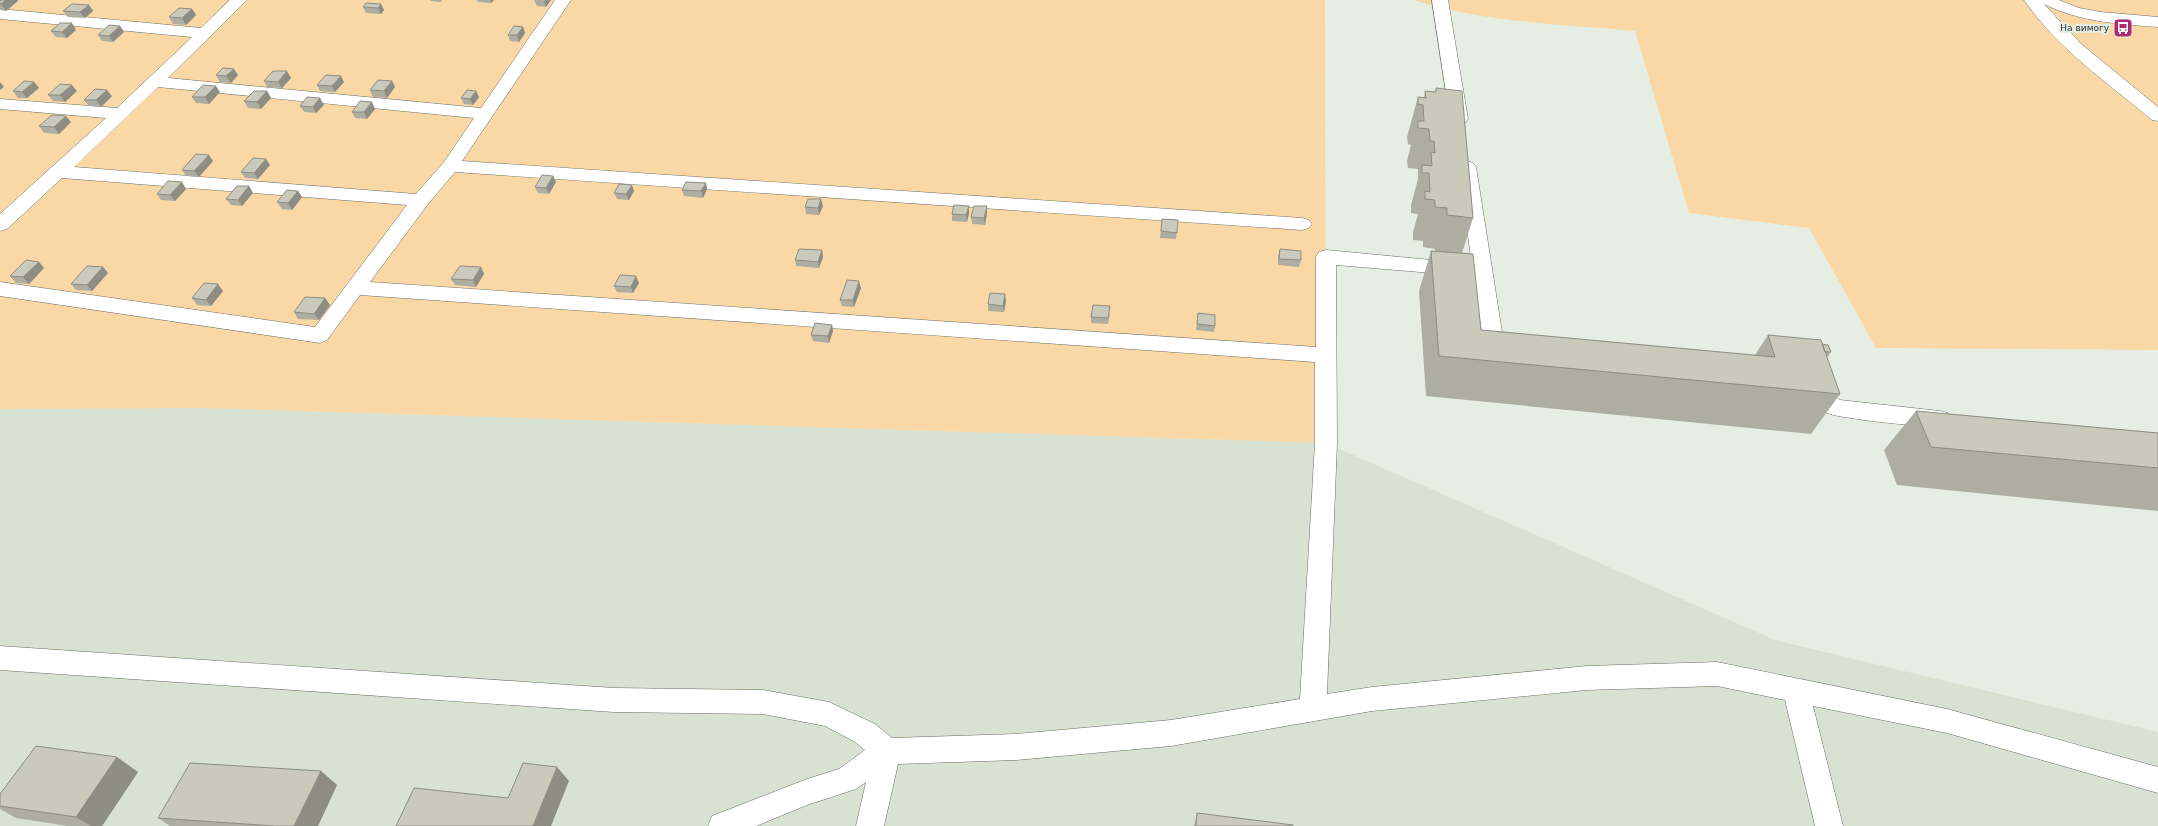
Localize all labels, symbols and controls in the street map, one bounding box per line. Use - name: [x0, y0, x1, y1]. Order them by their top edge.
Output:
- bus stop icon: На вимогу: [2112, 17, 2134, 39]
- place label: На вимогу: [2060, 23, 2110, 33]

